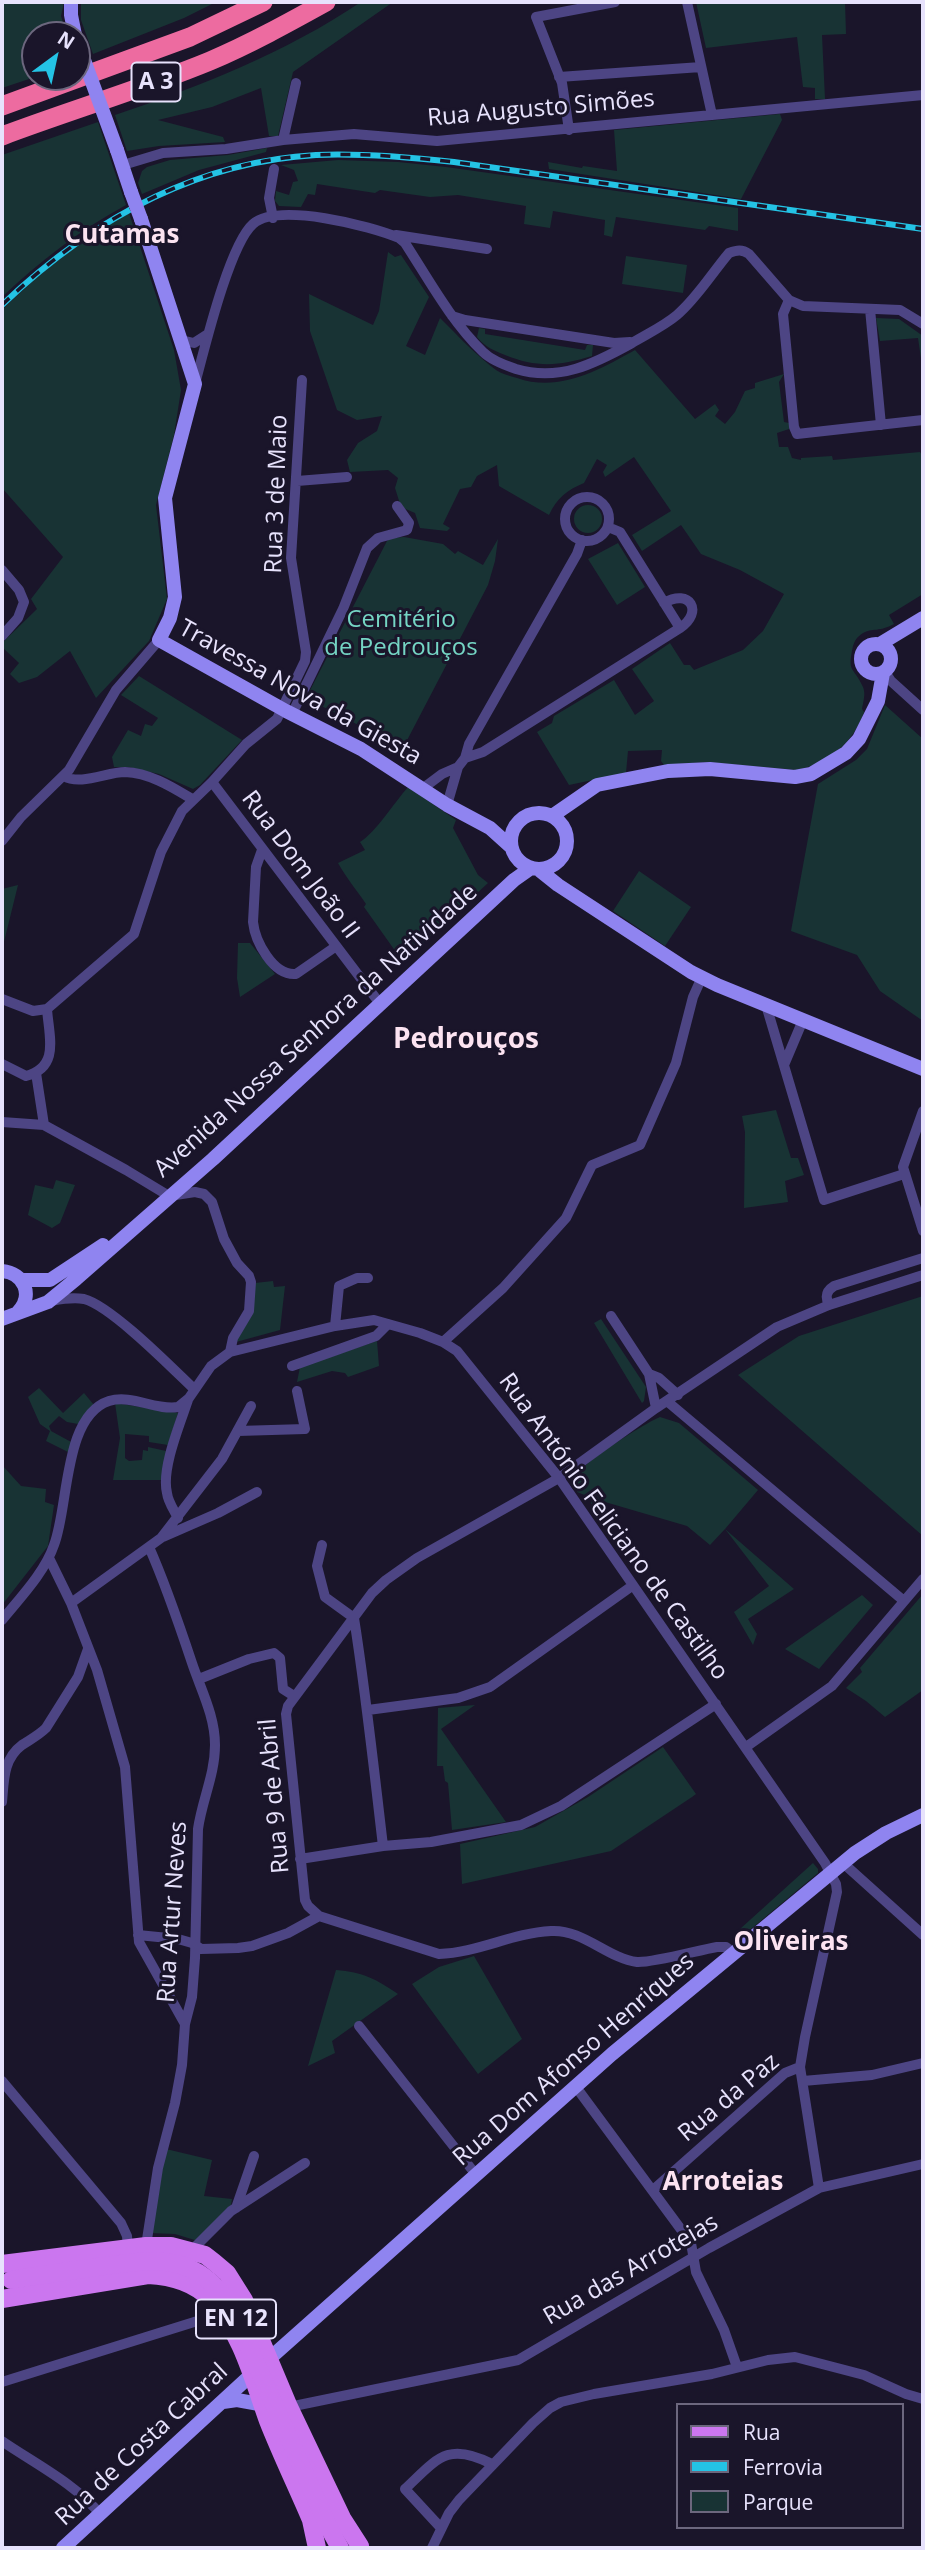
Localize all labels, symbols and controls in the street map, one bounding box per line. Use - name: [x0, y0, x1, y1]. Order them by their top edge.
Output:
- north arrow: [21, 21, 91, 91]
- text: N: [53, 25, 80, 55]
- road number: A 3: [132, 62, 180, 102]
- street label: Rua Augusto Simões: [426, 85, 656, 133]
- district label: Cutamas: [65, 220, 179, 252]
- street label: Rua 3 de Maio: [260, 414, 294, 574]
- park label: Cemitério de Pedrouços: [324, 606, 478, 662]
- street label: Travessa Nova da Giesta: [174, 614, 426, 772]
- street label: Rua Dom João II: [235, 785, 365, 945]
- street label: Avenida Nossa Senhora da Natividade: [148, 878, 484, 1184]
- district label: Pedrouços: [393, 1023, 539, 1057]
- street label: Rua António Feliciano de Castilho: [492, 1368, 734, 1686]
- street label: Rua 9 de Abril: [254, 1717, 296, 1875]
- street label: Rua Artur Neves: [152, 1820, 194, 2004]
- district label: Oliveiras: [733, 1927, 849, 1959]
- street label: Rua Dom Afonso Henriques: [448, 1947, 700, 2173]
- street label: Rua da Paz: [673, 2048, 785, 2148]
- district label: Arroteias: [663, 2167, 783, 2199]
- street label: Rua das Arroteias: [539, 2208, 723, 2332]
- road number: EN 12: [196, 2300, 276, 2338]
- street label: Rua de Costa Cabral: [50, 2358, 234, 2532]
- legend: [676, 2403, 904, 2529]
- text: Rua: [743, 2418, 781, 2446]
- text: Ferrovia: [743, 2453, 823, 2481]
- text: Parque: [743, 2488, 813, 2516]

